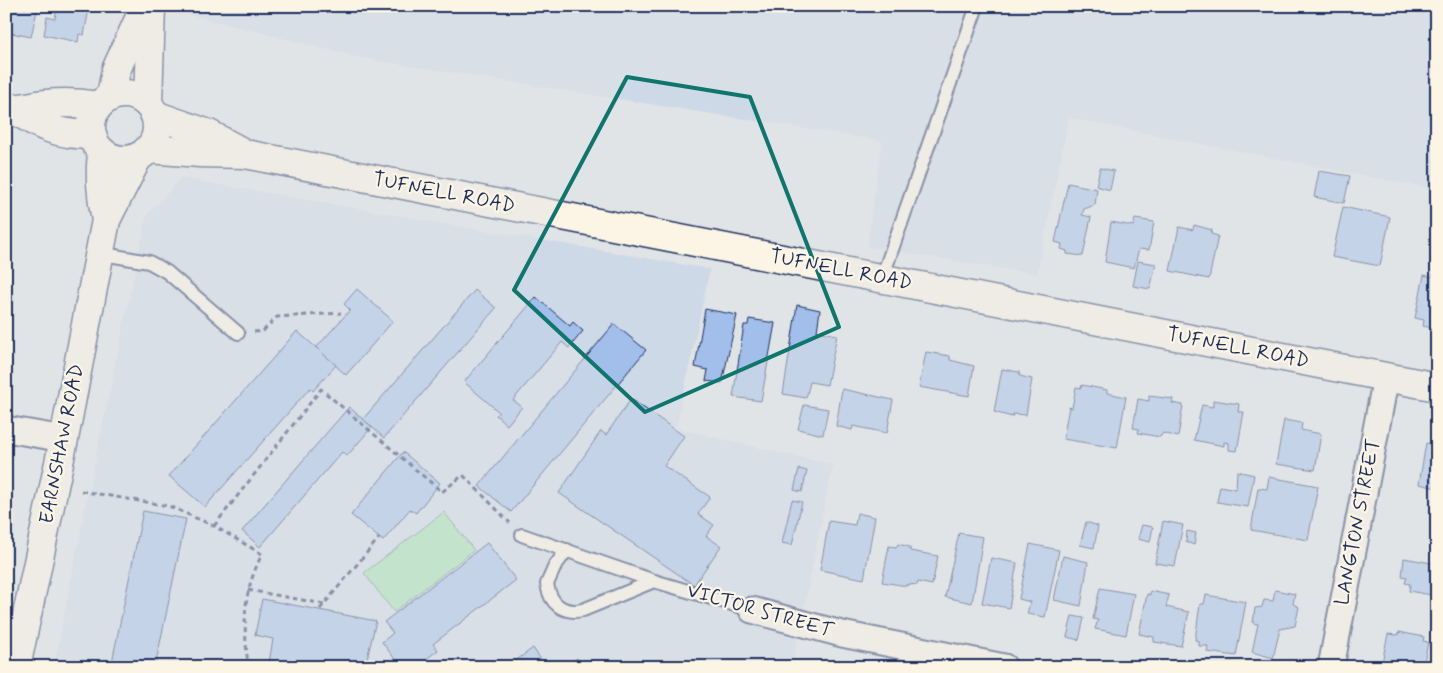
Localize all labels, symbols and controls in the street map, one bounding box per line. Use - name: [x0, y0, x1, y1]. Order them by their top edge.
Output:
- street label: TUFNELL ROAD: [371, 166, 517, 220]
- street label: TUFNELL ROAD: [768, 243, 914, 297]
- street label: TUFNELL ROAD: [1165, 321, 1311, 375]
- street label: EARNSHAW ROAD: [33, 362, 91, 526]
- street label: LANGTON STREET: [1329, 436, 1387, 608]
- street label: VICTOR STREET: [684, 577, 838, 645]

